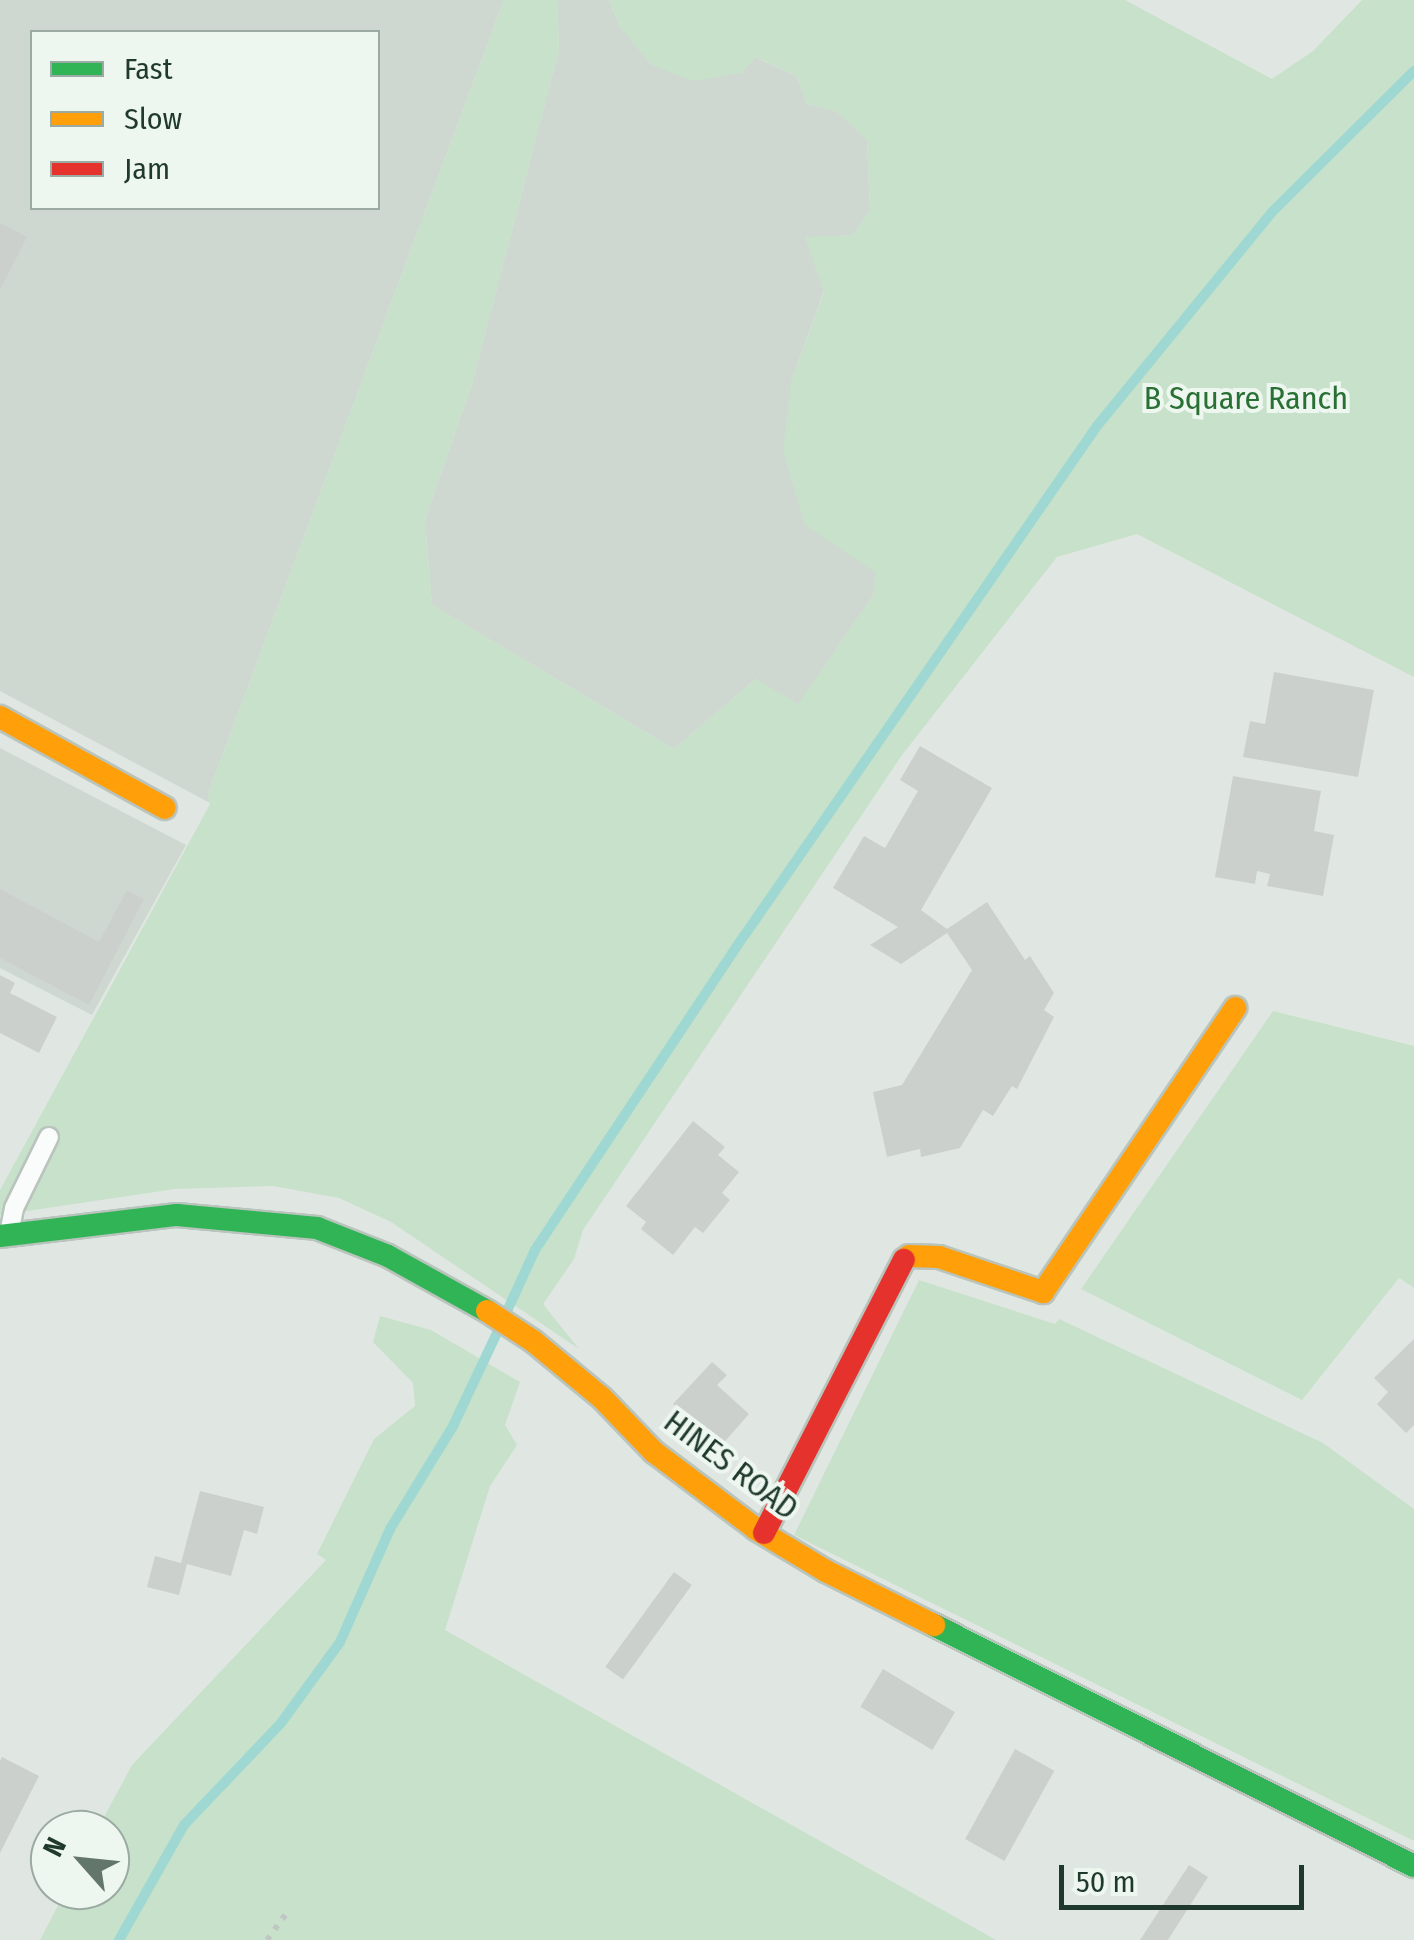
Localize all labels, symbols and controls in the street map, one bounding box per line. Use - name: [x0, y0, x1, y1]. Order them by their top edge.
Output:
- legend: [30, 30, 380, 210]
- text: Fast: [124, 51, 172, 87]
- text: Slow: [124, 101, 182, 137]
- text: Jam: [124, 151, 170, 187]
- park label: B Square Ranch: [1144, 379, 1348, 417]
- street label: HINES ROAD: [656, 1402, 806, 1528]
- north arrow: [30, 1810, 130, 1910]
- text: N: [36, 1832, 73, 1862]
- scale bar: [1064, 1845, 1309, 1907]
- text: 50 m: [1076, 1864, 1136, 1900]

